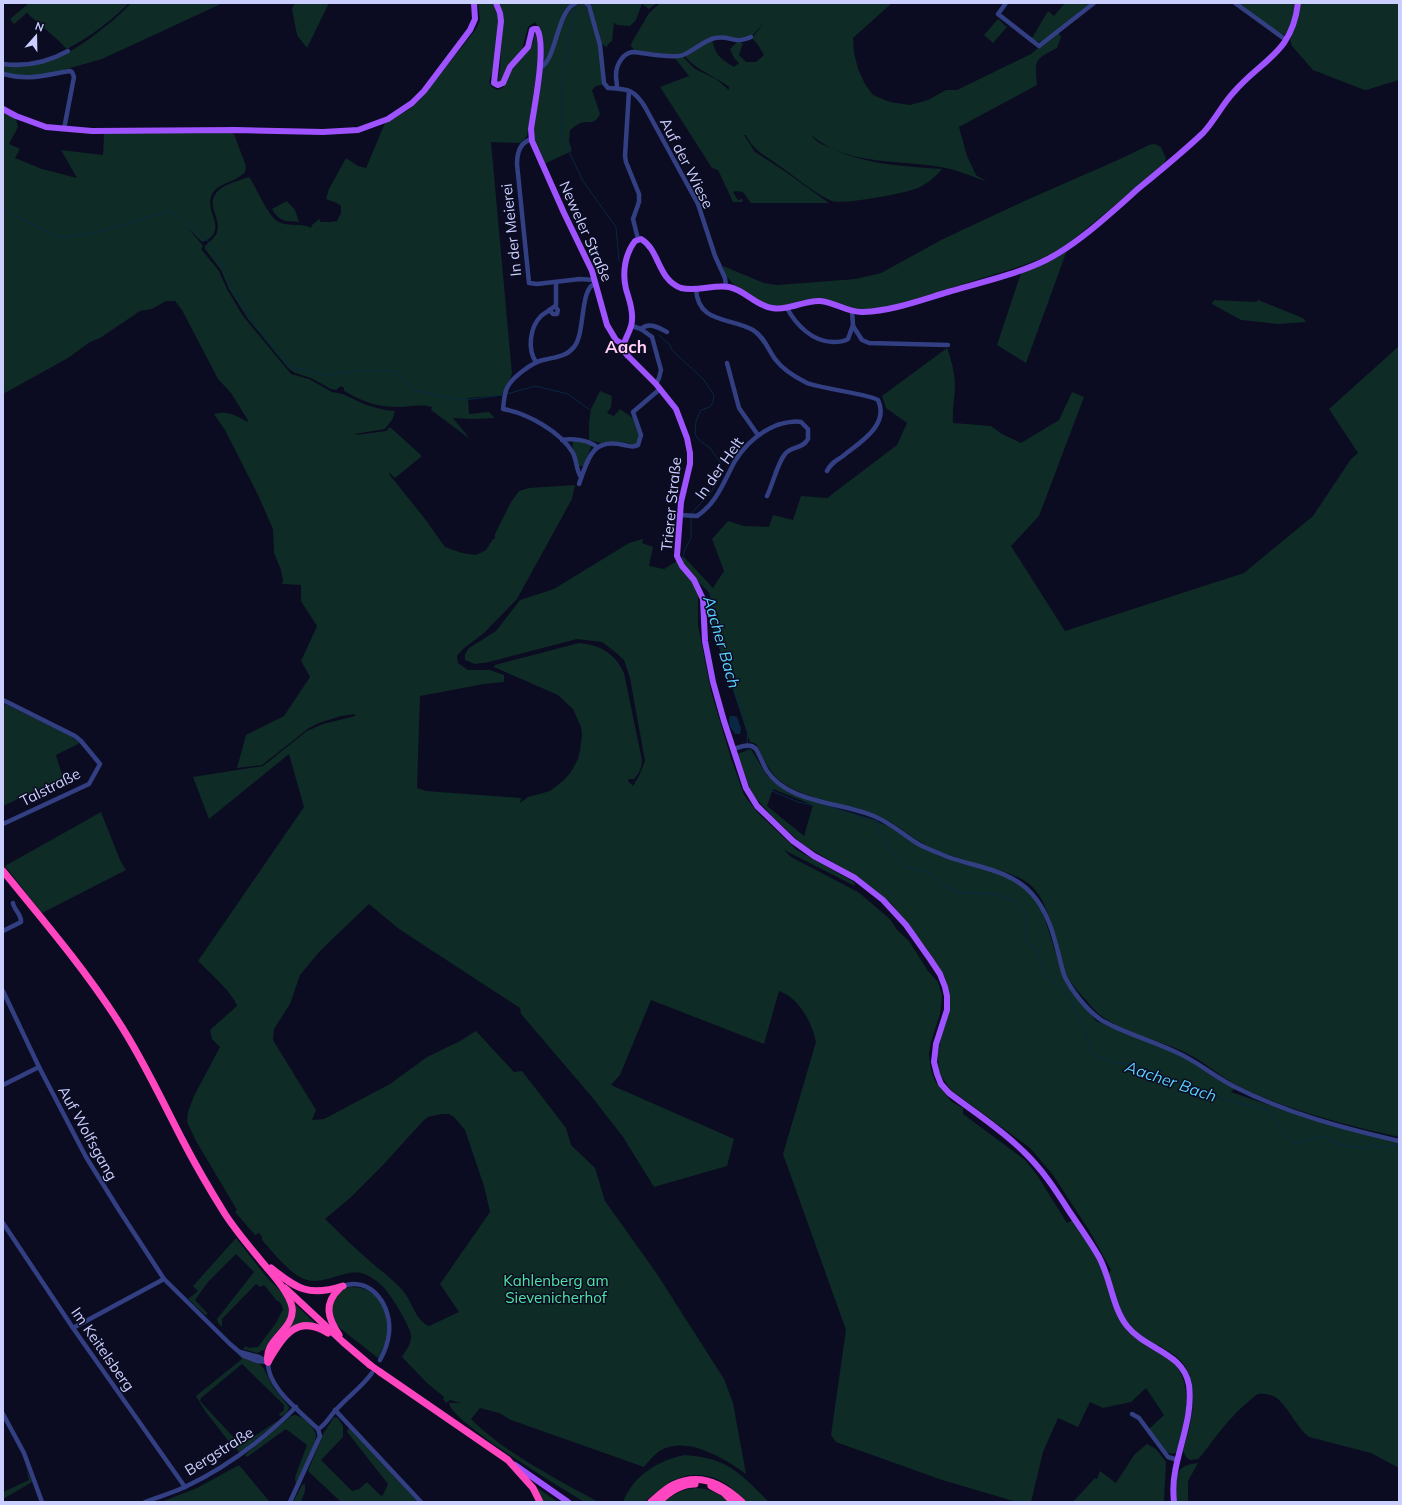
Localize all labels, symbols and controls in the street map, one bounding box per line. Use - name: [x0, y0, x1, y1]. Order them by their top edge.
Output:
- north arrow: [16, 16, 56, 56]
- text: N: [33, 19, 46, 35]
- street label: Auf der Wiese: [656, 114, 718, 212]
- street label: Neweler Straße: [555, 178, 617, 284]
- street label: In der Meierei: [497, 183, 525, 277]
- district label: Aach: [605, 336, 647, 357]
- street label: In der Helt: [691, 433, 747, 503]
- street label: Trierer Straße: [657, 456, 685, 552]
- water label: Aacher Bach: [699, 593, 745, 690]
- street label: Talstraße: [17, 764, 83, 810]
- water label: Aacher Bach: [1122, 1056, 1219, 1106]
- street label: Auf Wolfsgang: [54, 1083, 122, 1183]
- park label: Kahlenberg am Sievenicherhof: [503, 1271, 609, 1307]
- street label: Im Keitelsberg: [67, 1303, 139, 1395]
- street label: Bergstraße: [181, 1422, 257, 1480]

